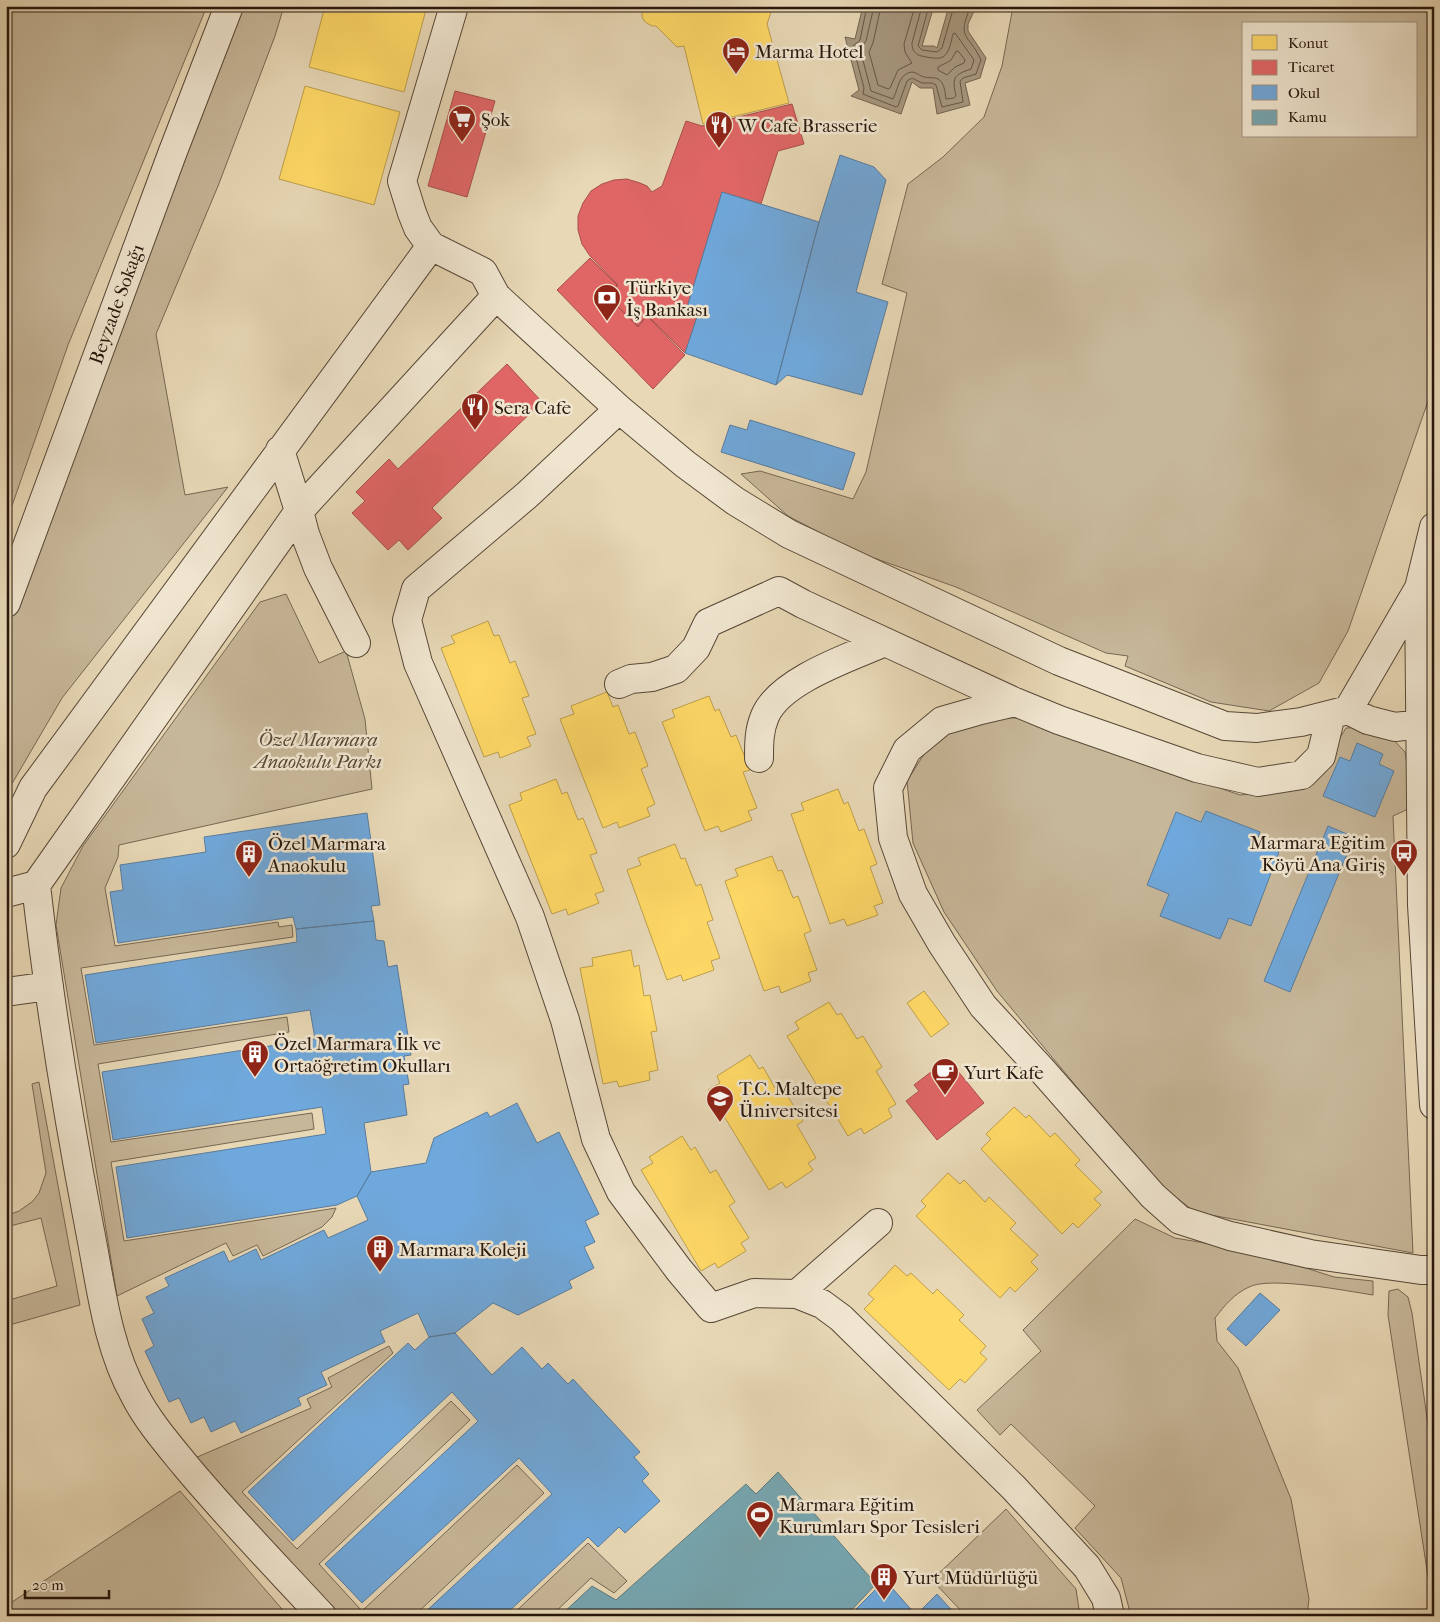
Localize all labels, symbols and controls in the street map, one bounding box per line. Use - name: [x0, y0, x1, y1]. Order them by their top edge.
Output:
- legend: [1242, 22, 1418, 138]
- text: Konut: [1288, 34, 1329, 52]
- hotel icon: Marma Hotel: [721, 36, 751, 75]
- place label: Marma Hotel: [755, 41, 864, 63]
- text: Ticaret: [1288, 58, 1335, 76]
- text: Okul: [1288, 84, 1320, 102]
- supermarket icon: Şok: [447, 104, 477, 143]
- text: Kamu: [1288, 108, 1327, 126]
- place label: Şok: [481, 109, 510, 131]
- restaurant icon: W Cafe Brasserie: [704, 110, 734, 149]
- place label: W Cafe Brasserie: [737, 115, 877, 137]
- street label: Beyzade Sokağı: [85, 241, 149, 367]
- place label: Türkiye İş Bankası: [626, 277, 708, 321]
- bank icon: Türkiye İş Bankası: [592, 283, 622, 322]
- restaurant icon: Sera Cafe: [460, 392, 490, 431]
- place label: Sera Cafe: [494, 397, 571, 419]
- park label: Özel Marmara Anaokulu Parkı: [252, 729, 382, 773]
- place label: Marmara Eğitim Köyü Ana Giriş: [1250, 832, 1385, 876]
- place label: Özel Marmara Anaokulu: [267, 833, 386, 877]
- bus stop icon: Marmara Eğitim Köyü Ana Giriş: [1389, 838, 1419, 877]
- building icon: Özel Marmara Anaokulu: [234, 839, 264, 878]
- place label: Özel Marmara İlk ve Ortaöğretim Okulları: [274, 1033, 451, 1077]
- building icon: Özel Marmara İlk ve Ortaöğretim Okulları: [240, 1039, 270, 1078]
- cafe icon: Yurt Kafe: [930, 1057, 960, 1096]
- place label: Yurt Kafe: [963, 1062, 1044, 1084]
- place label: T.C. Maltepe Üniversitesi: [739, 1078, 842, 1122]
- school or university icon: T.C. Maltepe Üniversitesi: [705, 1084, 735, 1123]
- building icon: Marmara Koleji: [365, 1234, 395, 1273]
- place label: Marmara Koleji: [399, 1239, 527, 1261]
- place label: Marmara Eğitim Kurumları Spor Tesisleri: [779, 1494, 980, 1538]
- sports icon: Marmara Eğitim Kurumları Spor Tesisleri: [745, 1500, 775, 1539]
- building icon: Yurt Müdürlüğü: [869, 1562, 899, 1601]
- scale bar: [25, 1567, 109, 1599]
- place label: Yurt Müdürlüğü: [902, 1567, 1038, 1589]
- text: 20 m: [32, 1576, 64, 1594]

